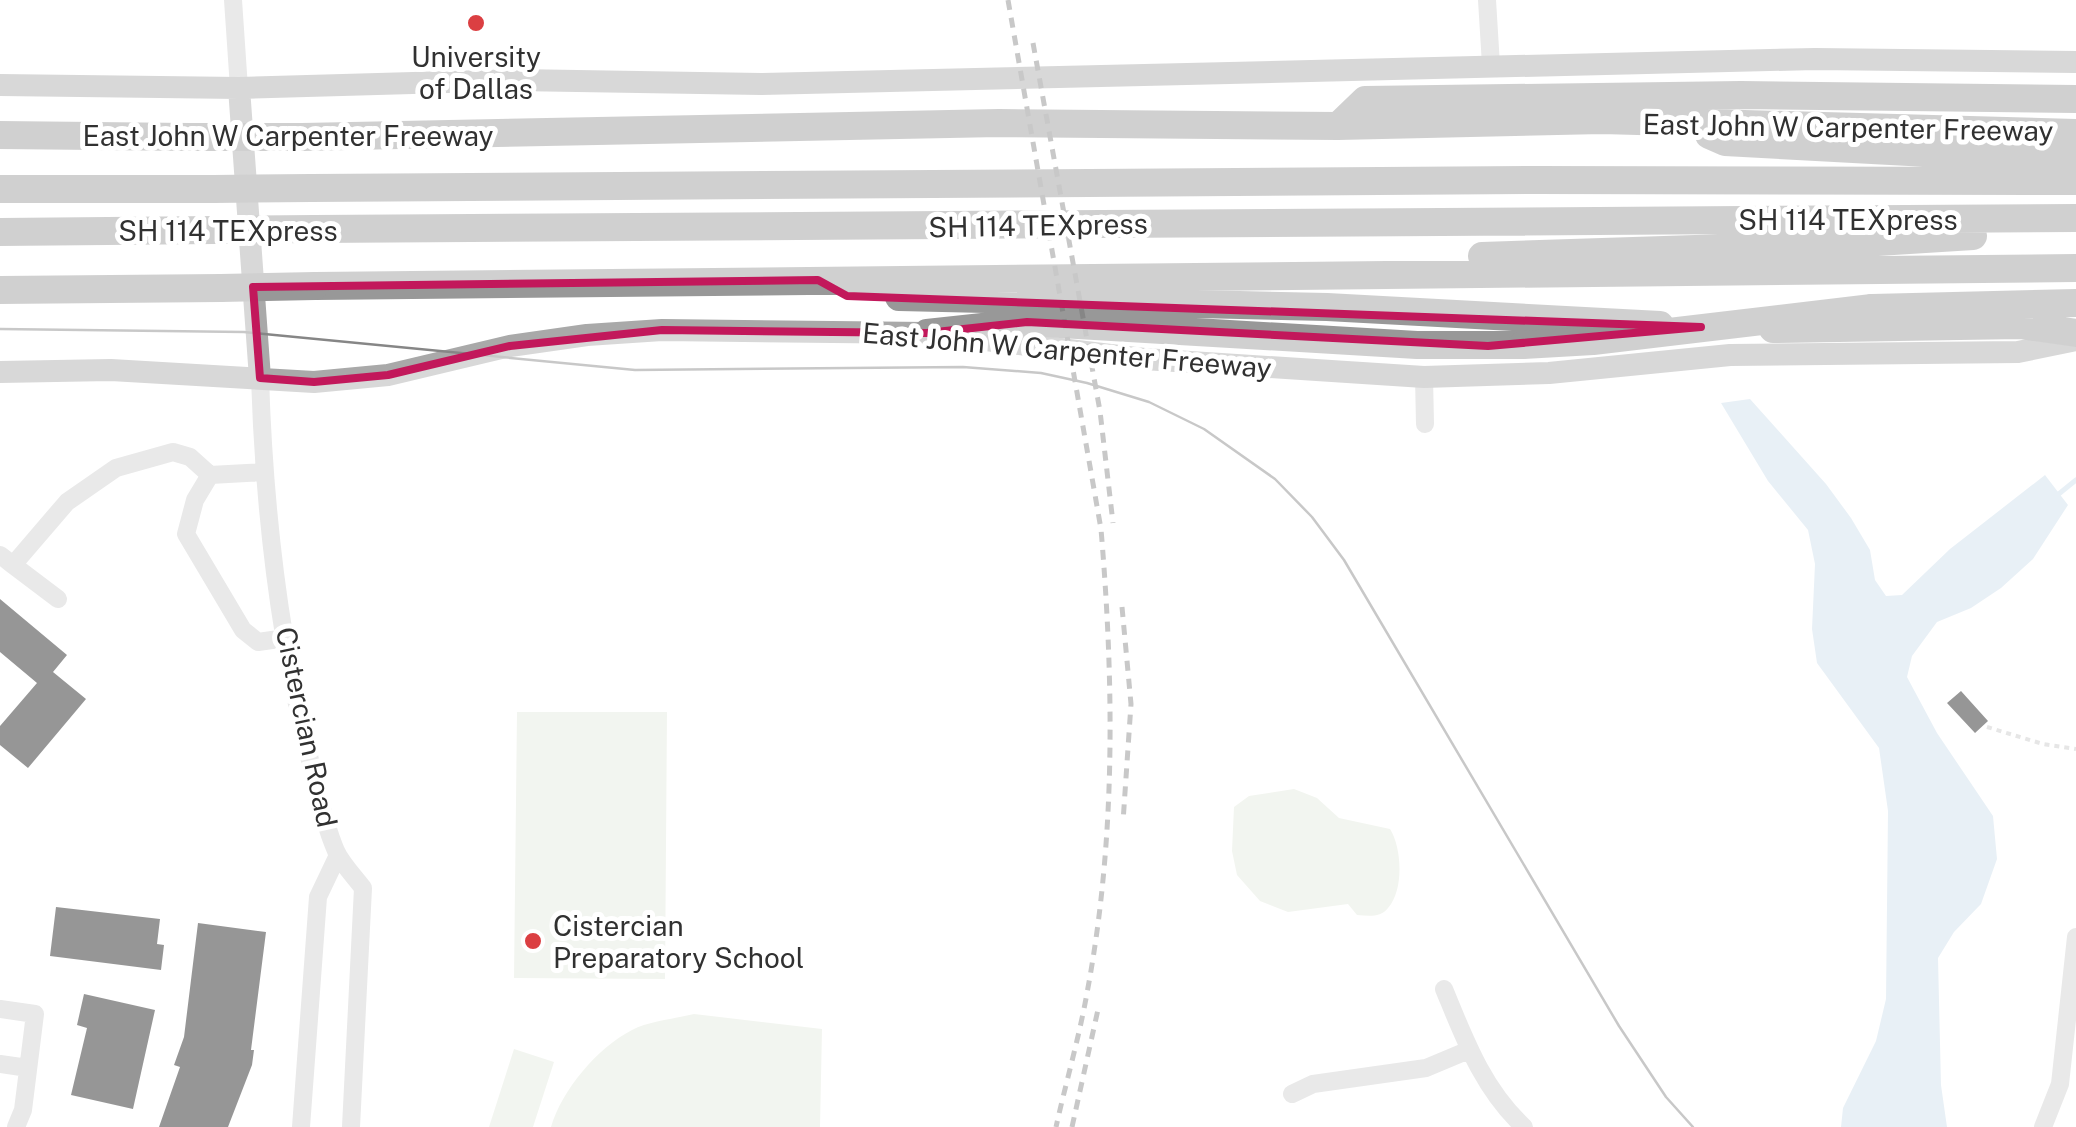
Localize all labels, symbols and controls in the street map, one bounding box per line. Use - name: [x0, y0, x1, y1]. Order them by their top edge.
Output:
- marker: University of Dallas: [465, 12, 487, 34]
- place label: University of Dallas: [411, 40, 541, 105]
- street label: East John W Carpenter Freeway: [1642, 107, 2054, 147]
- street label: East John W Carpenter Freeway: [83, 119, 493, 152]
- street label: SH 114 TEXpress: [1738, 203, 1958, 236]
- street label: SH 114 TEXpress: [928, 207, 1148, 243]
- street label: SH 114 TEXpress: [118, 214, 338, 247]
- street label: East John W Carpenter Freeway: [861, 316, 1273, 384]
- street label: Cistercian Road: [270, 624, 344, 830]
- place label: Cistercian Preparatory School: [553, 909, 804, 974]
- marker: Cistercian Preparatory School: [522, 930, 544, 952]

